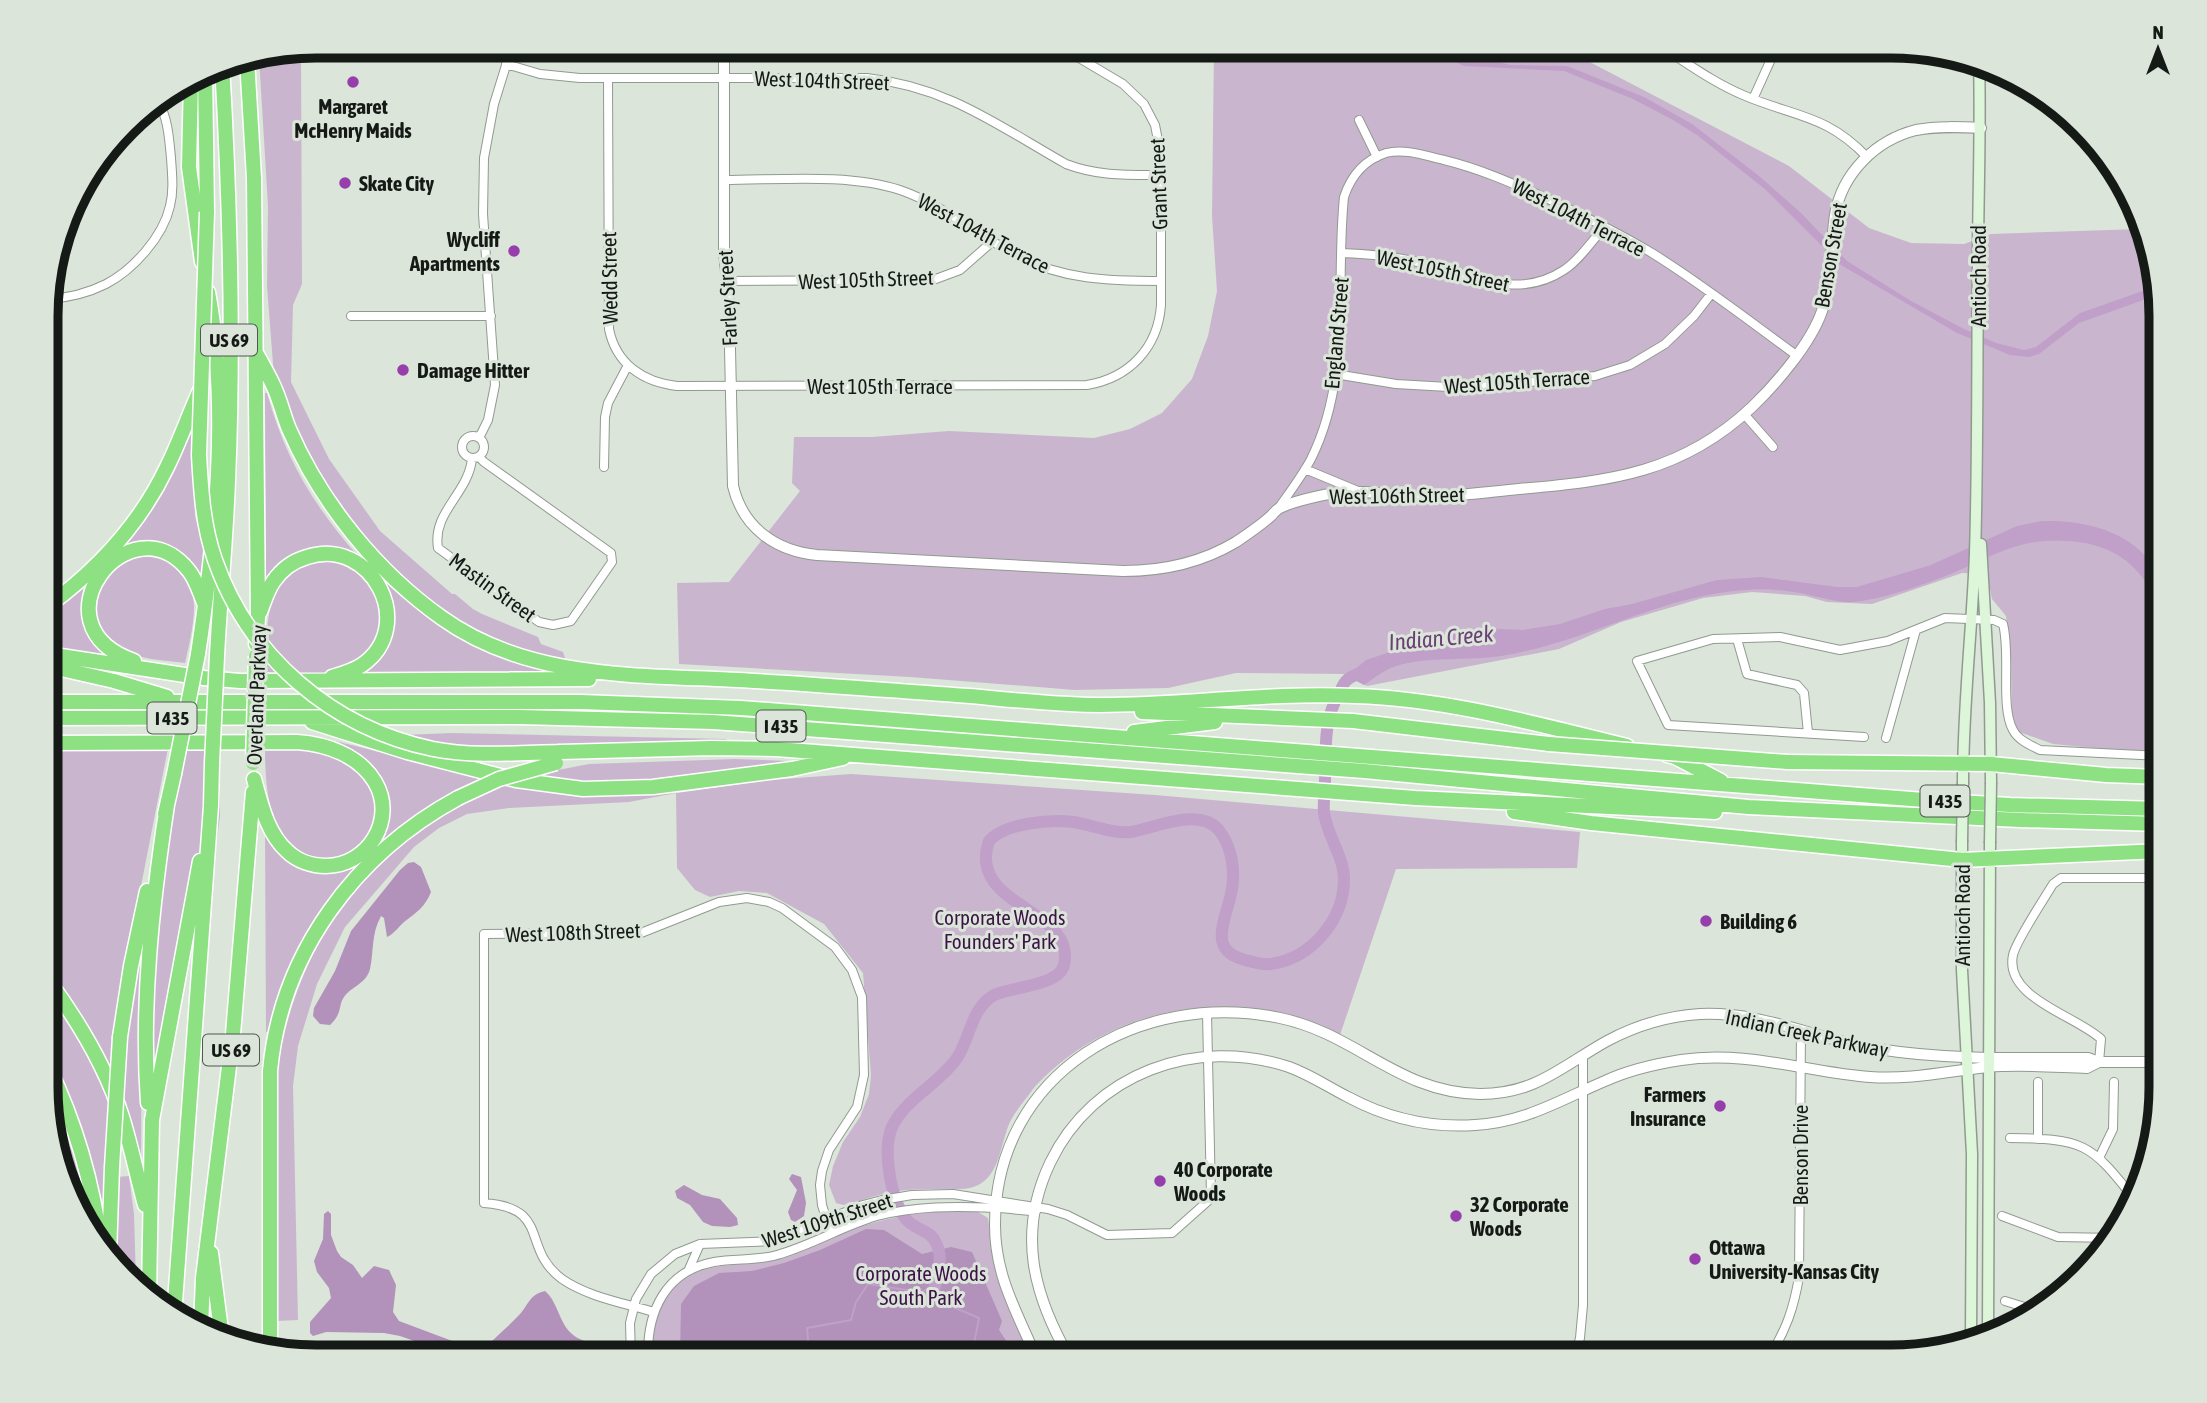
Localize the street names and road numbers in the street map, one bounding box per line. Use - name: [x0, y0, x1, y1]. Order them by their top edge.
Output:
- street label: West 104th Street: [754, 66, 890, 94]
- street label: Grant Street: [1144, 138, 1172, 230]
- street label: West 104th Terrace: [1509, 173, 1649, 261]
- street label: West 104th Terrace: [914, 188, 1054, 278]
- street label: Benson Street: [1809, 201, 1851, 309]
- street label: Antioch Road: [1966, 225, 1990, 327]
- street label: Wedd Street: [596, 231, 622, 325]
- street label: West 105th Street: [1374, 244, 1512, 296]
- street label: Farley Street: [712, 249, 742, 347]
- street label: West 105th Street: [798, 265, 934, 293]
- street label: England Street: [1319, 276, 1353, 390]
- road number: US 69: [201, 324, 257, 356]
- street label: West 105th Terrace: [1443, 364, 1591, 398]
- street label: West 105th Terrace: [807, 374, 953, 398]
- street label: West 106th Street: [1329, 482, 1465, 508]
- street label: Mastin Street: [445, 548, 541, 626]
- street label: Overland Parkway: [242, 624, 270, 766]
- road number: I 435: [148, 702, 196, 734]
- road number: I 435: [756, 710, 806, 741]
- road number: I 435: [1920, 786, 1969, 816]
- street label: Antioch Road: [1950, 864, 1974, 966]
- street label: West 108th Street: [505, 918, 641, 946]
- street label: Indian Creek Parkway: [1723, 1004, 1891, 1062]
- road number: US 69: [203, 1034, 259, 1066]
- street label: Benson Drive: [1788, 1105, 1812, 1205]
- street label: West 109th Street: [759, 1188, 895, 1252]

